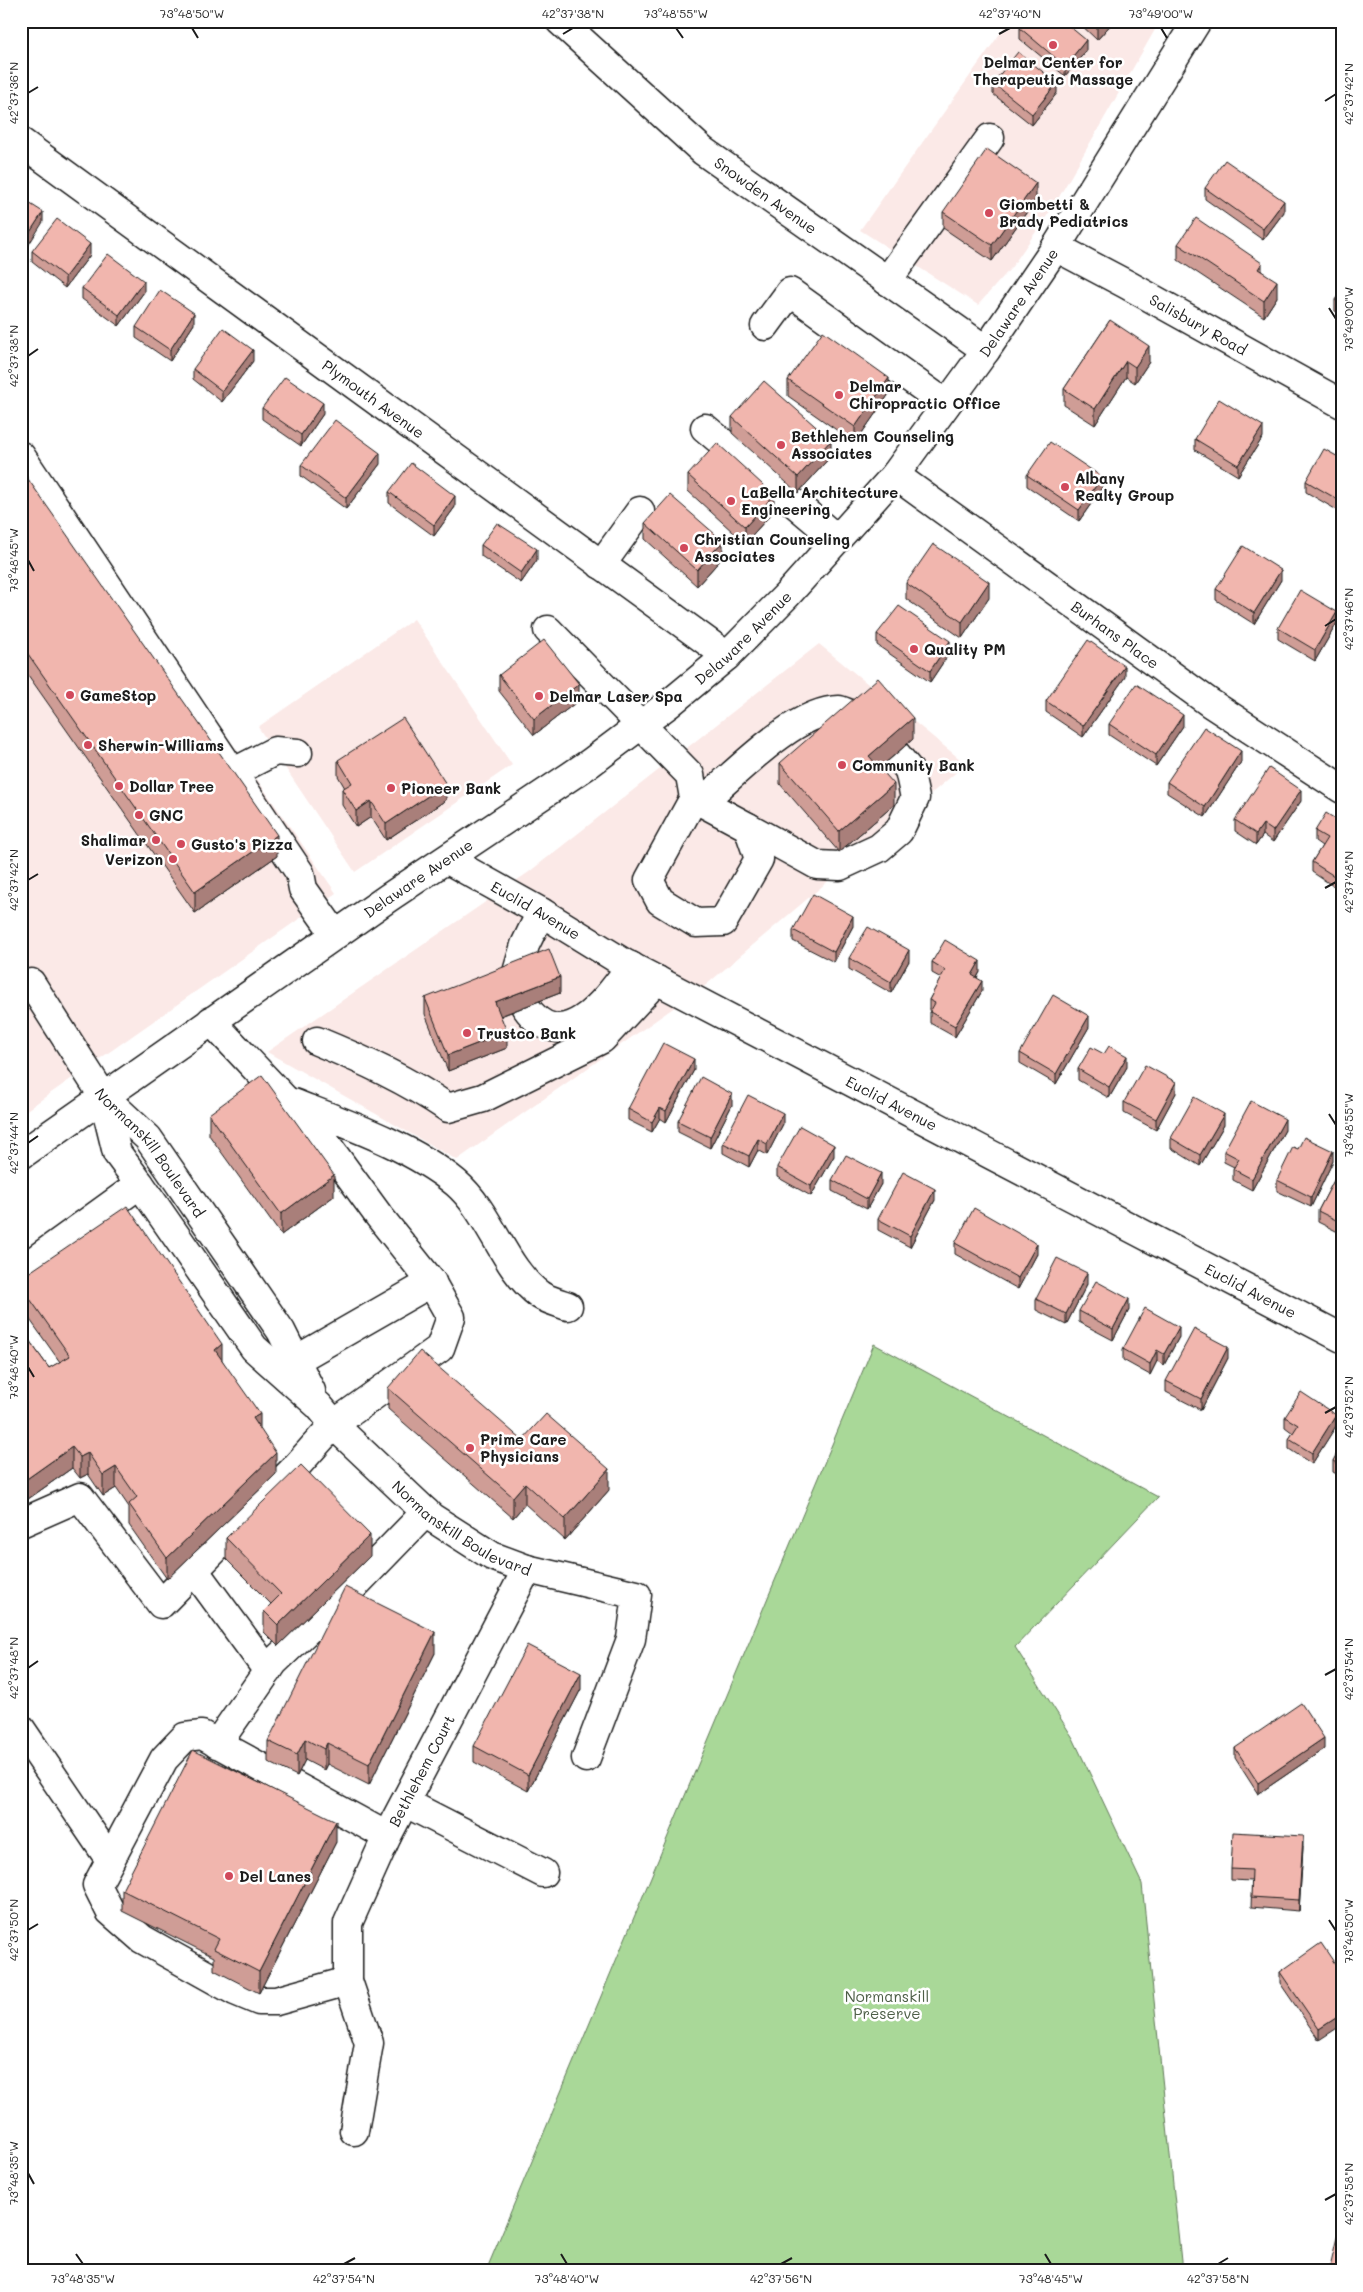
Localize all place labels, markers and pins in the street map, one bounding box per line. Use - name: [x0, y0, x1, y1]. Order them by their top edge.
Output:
- marker: Delmar Center for Therapeutic Massage: [1047, 39, 1059, 51]
- place label: Delmar Center for Therapeutic Massage: [973, 52, 1133, 89]
- place label: Giombetti & Brady Pediatrics: [999, 194, 1128, 231]
- marker: Giombetti & Brady Pediatrics: [983, 207, 995, 219]
- place label: Delmar Chiropractic Office: [849, 376, 1000, 413]
- marker: Delmar Chiropractic Office: [833, 389, 845, 401]
- place label: Bethlehem Counseling Associates: [791, 426, 954, 463]
- marker: Bethlehem Counseling Associates: [775, 439, 787, 451]
- place label: Albany Realty Group: [1075, 468, 1174, 505]
- marker: Albany Realty Group: [1059, 481, 1071, 493]
- place label: LaBella Architecture Engineering: [741, 482, 898, 519]
- marker: LaBella Architecture Engineering: [725, 495, 737, 507]
- place label: Christian Counseling Associates: [694, 529, 850, 566]
- marker: Christian Counseling Associates: [678, 542, 690, 554]
- place label: Quality PM: [924, 639, 1006, 659]
- marker: Quality PM: [908, 643, 920, 655]
- place label: GameStop: [80, 685, 156, 705]
- place label: Delmar Laser Spa: [549, 686, 683, 706]
- marker: GameStop: [64, 689, 76, 701]
- marker: Delmar Laser Spa: [533, 690, 545, 702]
- place label: Sherwin-Williams: [98, 735, 224, 755]
- marker: Sherwin-Williams: [82, 739, 94, 751]
- place label: Community Bank: [852, 755, 975, 775]
- marker: Community Bank: [836, 759, 848, 771]
- place label: Dollar Tree: [129, 776, 214, 796]
- place label: Pioneer Bank: [401, 778, 501, 798]
- marker: Dollar Tree: [113, 780, 125, 792]
- marker: Pioneer Bank: [385, 782, 397, 794]
- place label: GNC: [149, 805, 183, 825]
- marker: GNC: [133, 809, 145, 821]
- place label: Shalimar: [81, 830, 146, 850]
- marker: Shalimar: [150, 834, 162, 846]
- place label: Gusto's Pizza: [191, 834, 293, 854]
- marker: Gusto's Pizza: [175, 838, 187, 850]
- place label: Verizon: [105, 849, 163, 869]
- marker: Verizon: [167, 853, 179, 865]
- place label: Trustco Bank: [477, 1023, 576, 1043]
- marker: Trustco Bank: [461, 1027, 473, 1039]
- place label: Prime Care Physicians: [480, 1429, 567, 1466]
- marker: Prime Care Physicians: [464, 1442, 476, 1454]
- place label: Del Lanes: [239, 1866, 311, 1886]
- marker: Del Lanes: [223, 1870, 235, 1882]

